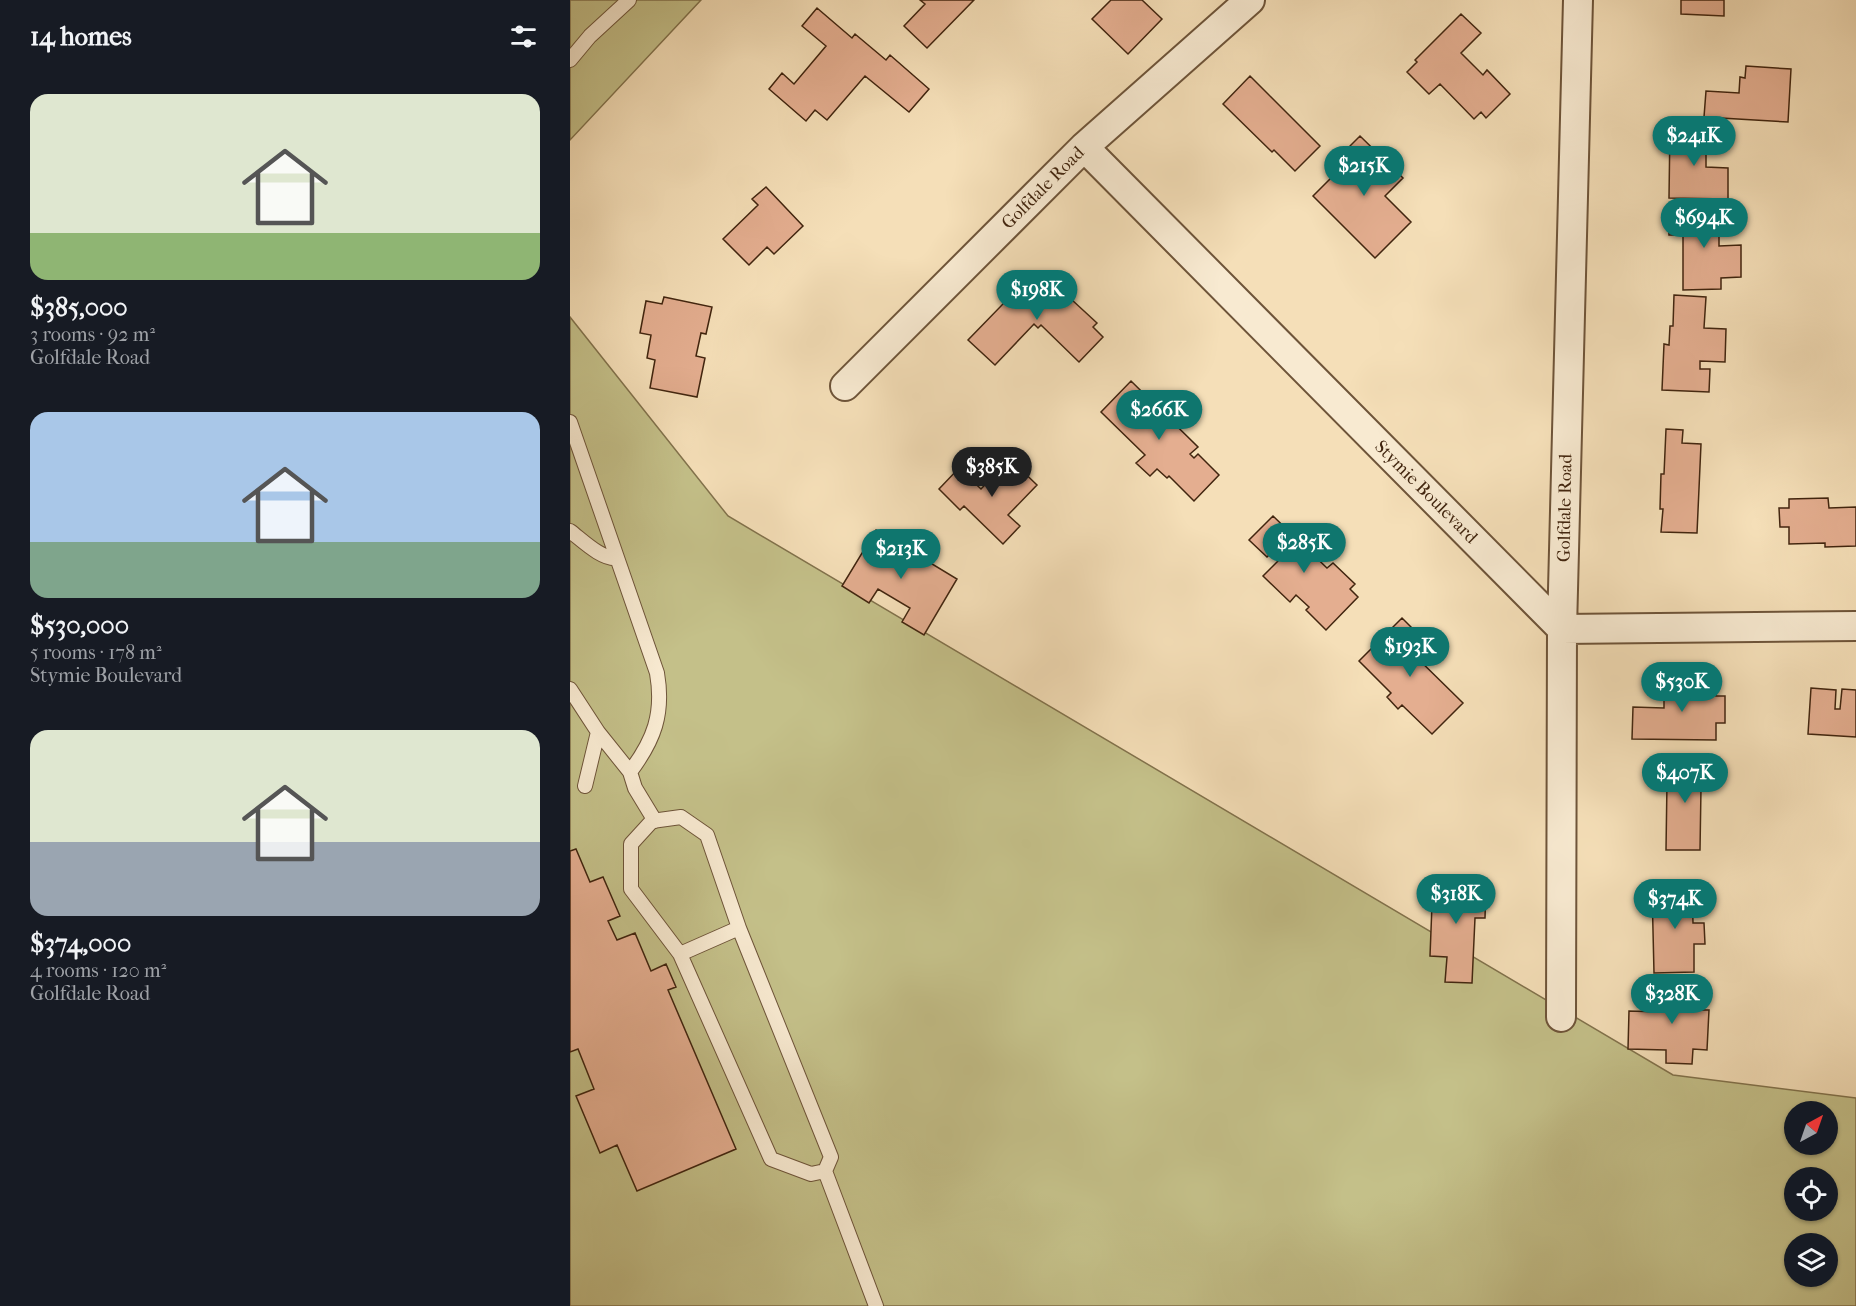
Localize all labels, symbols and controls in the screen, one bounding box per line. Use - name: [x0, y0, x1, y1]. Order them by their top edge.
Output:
- icon: filters: [507, 20, 540, 53]
- text: 14 homes: [30, 21, 132, 52]
- pin: $241K: [1652, 116, 1736, 167]
- text: $241K: [1667, 124, 1721, 147]
- icon: home: [231, 133, 339, 241]
- street label: Golfdale Road: [997, 142, 1089, 234]
- pin: $215K: [1322, 146, 1406, 197]
- text: $215K: [1338, 154, 1390, 177]
- pin: $694K: [1662, 198, 1746, 249]
- text: $694K: [1675, 206, 1733, 229]
- pin: $198K: [995, 270, 1079, 321]
- text: $198K: [1010, 278, 1064, 301]
- text: $385,000: [30, 292, 128, 323]
- text: 3 rooms · 92 m²: [30, 323, 155, 346]
- text: Golfdale Road: [30, 346, 150, 369]
- pin: $266K: [1117, 390, 1201, 441]
- text: $266K: [1130, 398, 1188, 421]
- street label: Stymie Boulevard: [1370, 436, 1482, 548]
- pin: $385K: [950, 447, 1034, 498]
- icon: home: [231, 451, 339, 559]
- street label: Golfdale Road: [1554, 454, 1576, 562]
- text: $385K: [966, 455, 1018, 478]
- pin: $285K: [1262, 523, 1346, 574]
- pin: $213K: [859, 529, 943, 580]
- text: $285K: [1277, 531, 1331, 554]
- text: $213K: [875, 537, 927, 560]
- text: $530,000: [30, 610, 129, 641]
- pin: $193K: [1368, 627, 1452, 678]
- text: $193K: [1384, 635, 1436, 658]
- text: 5 rooms · 178 m²: [30, 641, 162, 664]
- pin: $530K: [1640, 662, 1724, 713]
- text: Stymie Boulevard: [30, 664, 182, 687]
- text: $530K: [1655, 670, 1709, 693]
- pin: $407K: [1643, 753, 1727, 804]
- text: $407K: [1656, 761, 1714, 784]
- icon: home: [231, 769, 339, 877]
- pin: $318K: [1414, 874, 1498, 925]
- pin: $374K: [1633, 879, 1717, 930]
- text: $318K: [1431, 882, 1481, 905]
- text: $374K: [1648, 887, 1702, 910]
- text: $374,000: [30, 928, 131, 959]
- text: 4 rooms · 120 m²: [30, 959, 166, 982]
- pin: $328K: [1630, 974, 1714, 1025]
- text: Golfdale Road: [30, 982, 150, 1005]
- text: $328K: [1645, 982, 1699, 1005]
- north arrow: [1784, 1101, 1838, 1155]
- map controls: [1784, 1101, 1838, 1287]
- button: locate: [1784, 1167, 1838, 1221]
- button: layers: [1784, 1233, 1838, 1287]

